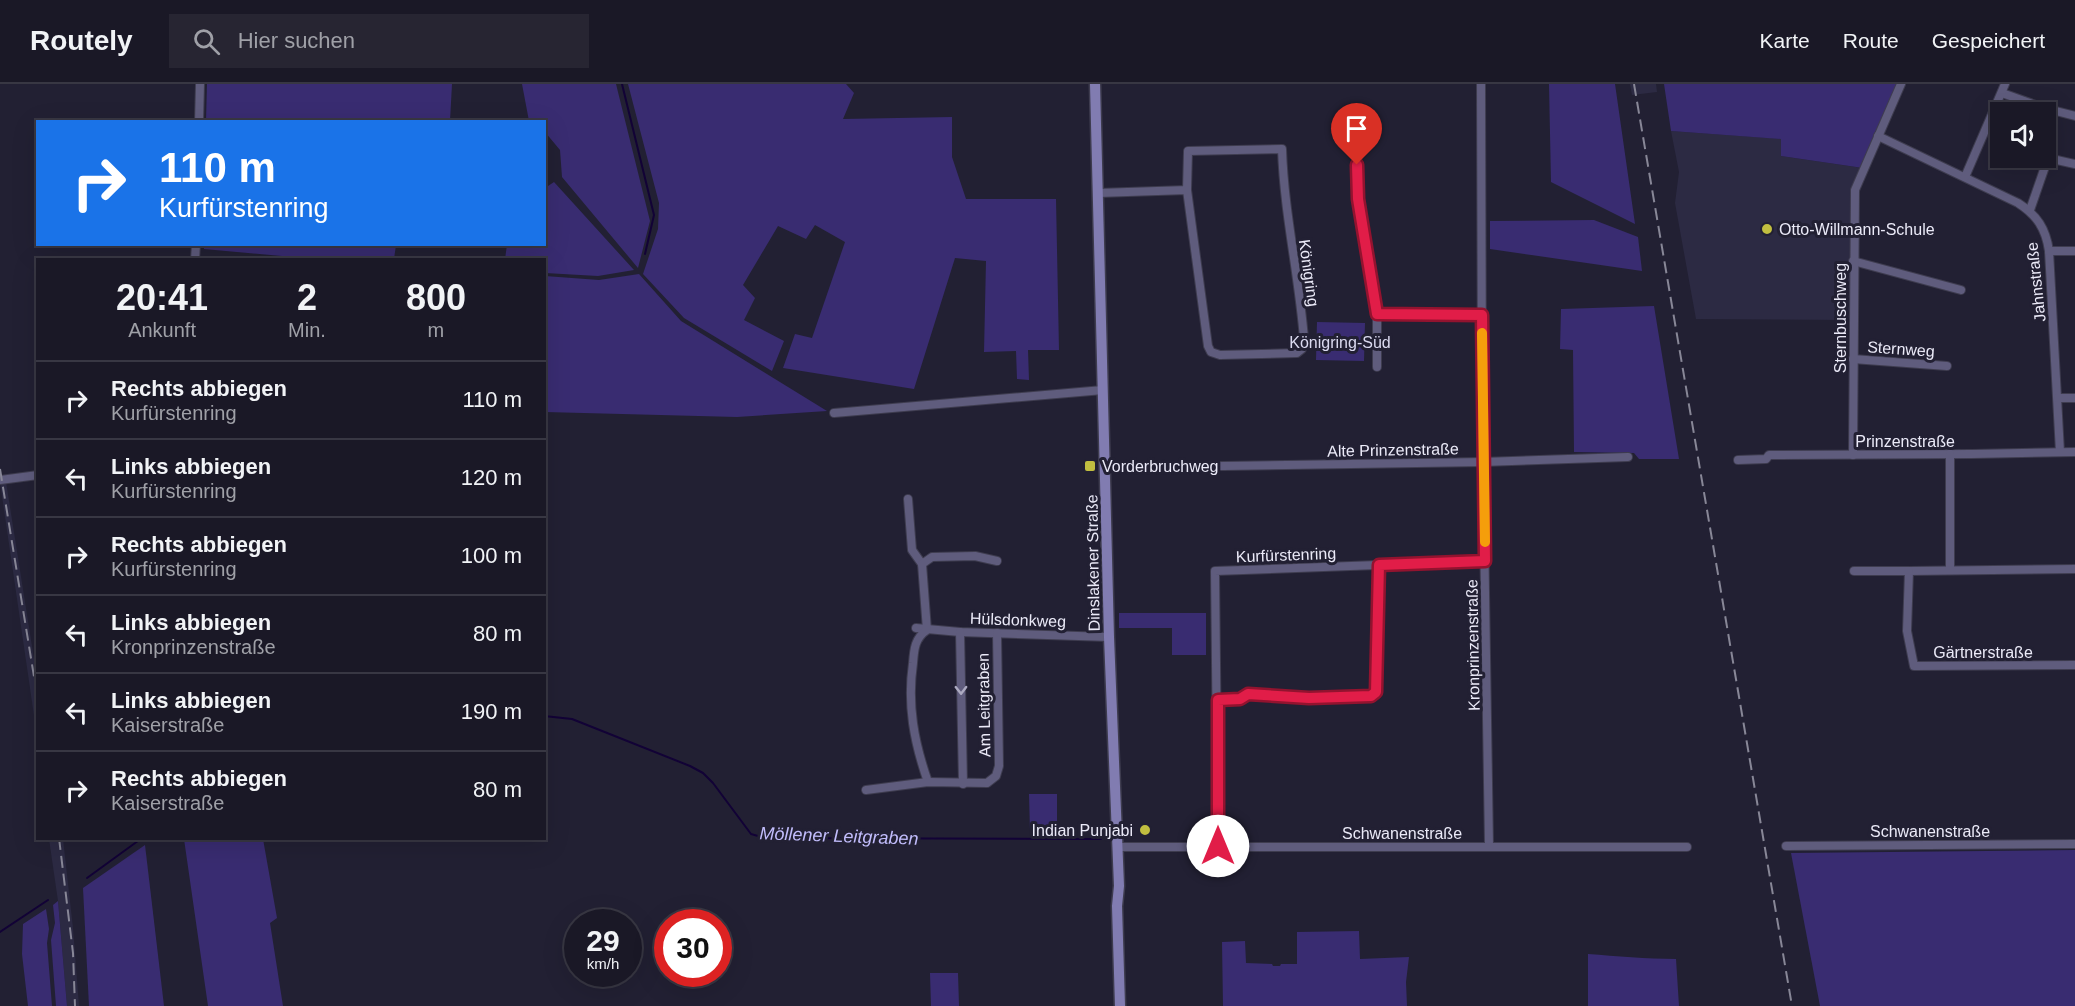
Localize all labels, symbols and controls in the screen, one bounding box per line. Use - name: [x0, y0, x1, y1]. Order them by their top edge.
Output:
- search box: [169, 14, 589, 68]
- text: Routely: [30, 25, 133, 56]
- icon: search: [190, 25, 223, 58]
- text: Hier suchen: [238, 28, 355, 53]
- text: Karte: [1760, 29, 1810, 52]
- text: Route: [1843, 29, 1899, 52]
- text: Gespeichert: [1932, 29, 2045, 52]
- map controls: [1990, 102, 2056, 168]
- button: sound: [1990, 102, 2056, 168]
- pin: [1331, 103, 1382, 165]
- icon: arrive: [1340, 112, 1373, 145]
- icon: right: [60, 144, 138, 222]
- text: 110 m: [159, 144, 276, 191]
- text: Kurfürstenring: [159, 193, 329, 223]
- place label: Otto-Willmann-Schule: [1779, 221, 1935, 238]
- marker: Otto-Willmann-Schule: [1760, 222, 1774, 236]
- street label: Königring: [1296, 238, 1322, 308]
- street label: Jahnstraße: [2023, 241, 2049, 323]
- street label: Sternbuschweg: [1832, 263, 1849, 373]
- text: 20:41: [116, 277, 208, 318]
- text: 2: [297, 277, 317, 318]
- text: 800: [406, 277, 466, 318]
- text: Ankunft: [128, 319, 196, 341]
- text: Min.: [288, 319, 326, 341]
- text: m: [428, 319, 444, 341]
- park label: Königring-Süd: [1289, 334, 1391, 351]
- street label: Sternweg: [1867, 338, 1935, 360]
- text: Rechts abbiegen: [111, 376, 287, 401]
- icon: right: [60, 384, 93, 417]
- text: 110 m: [462, 387, 522, 412]
- text: Kurfürstenring: [111, 402, 237, 424]
- street label: Prinzenstraße: [1855, 433, 1955, 450]
- street label: Alte Prinzenstraße: [1327, 440, 1459, 460]
- text: Links abbiegen: [111, 454, 271, 479]
- place label: Vorderbruchweg: [1102, 458, 1219, 475]
- marker: Vorderbruchweg: [1083, 459, 1097, 473]
- icon: left: [60, 462, 93, 495]
- text: 120 m: [461, 465, 522, 490]
- text: Kurfürstenring: [111, 480, 237, 502]
- street label: Dinslakener Straße: [1083, 494, 1103, 632]
- text: Rechts abbiegen: [111, 532, 287, 557]
- icon: right: [60, 540, 93, 573]
- text: 100 m: [461, 543, 522, 568]
- street label: Kurfürstenring: [1235, 545, 1337, 565]
- text: Kurfürstenring: [111, 558, 237, 580]
- street label: Kronprinzenstraße: [1463, 579, 1483, 711]
- text: Links abbiegen: [111, 610, 271, 635]
- street label: Hülsdonkweg: [970, 610, 1066, 630]
- icon: left: [60, 618, 93, 651]
- text: 80 m: [473, 621, 522, 646]
- text: Kronprinzenstraße: [111, 636, 276, 658]
- street label: Gärtnerstraße: [1933, 644, 2033, 661]
- street label: Am Leitgraben: [975, 653, 993, 757]
- one-way arrow: [955, 686, 967, 695]
- text: Links abbiegen: [111, 688, 271, 713]
- icon: left: [60, 696, 93, 729]
- text: 190 m: [461, 699, 522, 724]
- text: Kaiserstraße: [111, 714, 224, 736]
- text: Rechts abbiegen: [111, 766, 287, 791]
- icon: right: [60, 774, 93, 807]
- text: 80 m: [473, 777, 522, 802]
- text: Kaiserstraße: [111, 792, 224, 814]
- position arrow: [1186, 814, 1250, 878]
- place label: Indian Punjabi: [1032, 822, 1133, 839]
- water label: Möllener Leitgraben: [759, 823, 919, 849]
- marker: Indian Punjabi: [1138, 823, 1152, 837]
- street label: Schwanenstraße: [1870, 823, 1990, 840]
- street label: Schwanenstraße: [1342, 825, 1462, 842]
- speed limit sign: 30: [654, 909, 732, 987]
- text: 29: [586, 924, 620, 957]
- text: km/h: [587, 955, 619, 972]

